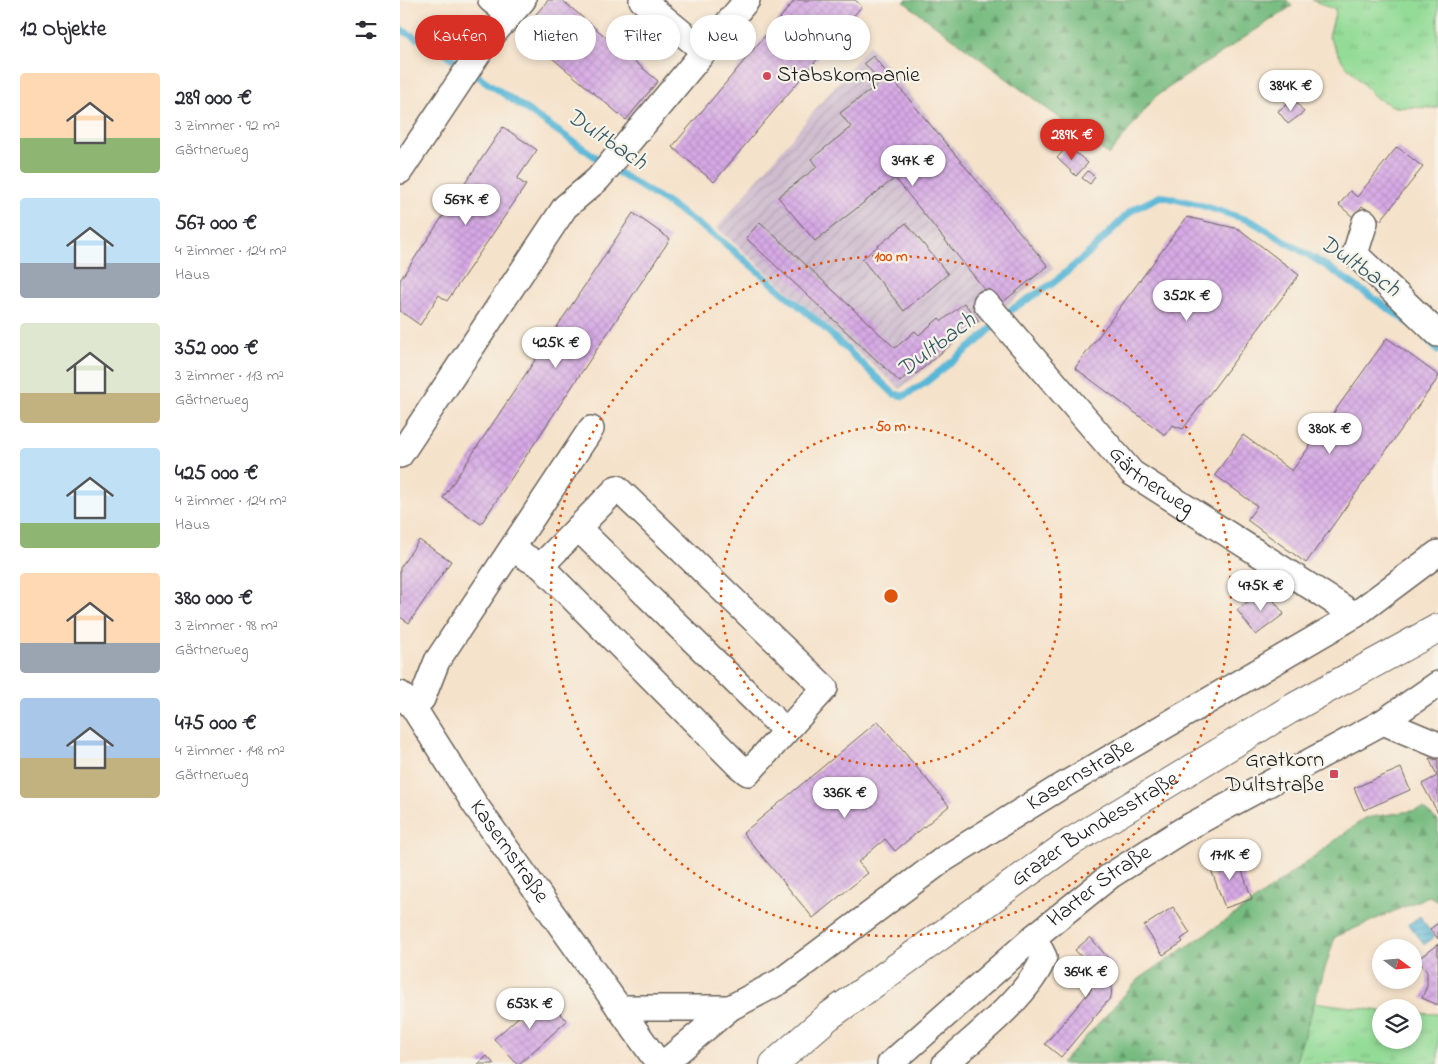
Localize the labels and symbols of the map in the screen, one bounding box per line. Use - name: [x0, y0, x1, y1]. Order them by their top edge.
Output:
- place label: Stabskompanie: [777, 60, 920, 92]
- marker: Stabskompanie: [761, 70, 773, 82]
- pin: 384K €: [1250, 70, 1332, 112]
- water label: Dultbach: [558, 100, 654, 180]
- pin: 289K €: [1031, 119, 1113, 161]
- pin: 347K €: [872, 144, 954, 187]
- pin: 567K €: [425, 184, 507, 226]
- water label: Dultbach: [1311, 227, 1407, 307]
- text: 100 m: [874, 246, 908, 268]
- pin: 352K €: [1146, 280, 1228, 322]
- water label: Dultbach: [890, 304, 984, 387]
- pin: 425K €: [515, 326, 597, 369]
- pin: 380K €: [1289, 412, 1371, 455]
- text: 50 m: [876, 416, 907, 438]
- street label: Gärtnerweg: [1100, 439, 1200, 525]
- pin: 475K €: [1220, 570, 1302, 612]
- centre of rings: [882, 587, 900, 605]
- street label: Kasernstraße: [1021, 731, 1141, 820]
- place label: Gratkorn Dultstraße: [1225, 745, 1324, 802]
- street label: Grazer Bundesstraße: [1005, 764, 1186, 896]
- marker: Gratkorn Dultstraße: [1328, 768, 1340, 780]
- pin: 336K €: [804, 776, 886, 819]
- street label: Kasernstraße: [461, 794, 556, 910]
- street label: Harter Straße: [1041, 837, 1158, 936]
- pin: 171K €: [1189, 838, 1271, 881]
- north arrow: [1372, 939, 1422, 989]
- pin: 364K €: [1045, 956, 1127, 998]
- pin: 653K €: [489, 988, 571, 1030]

